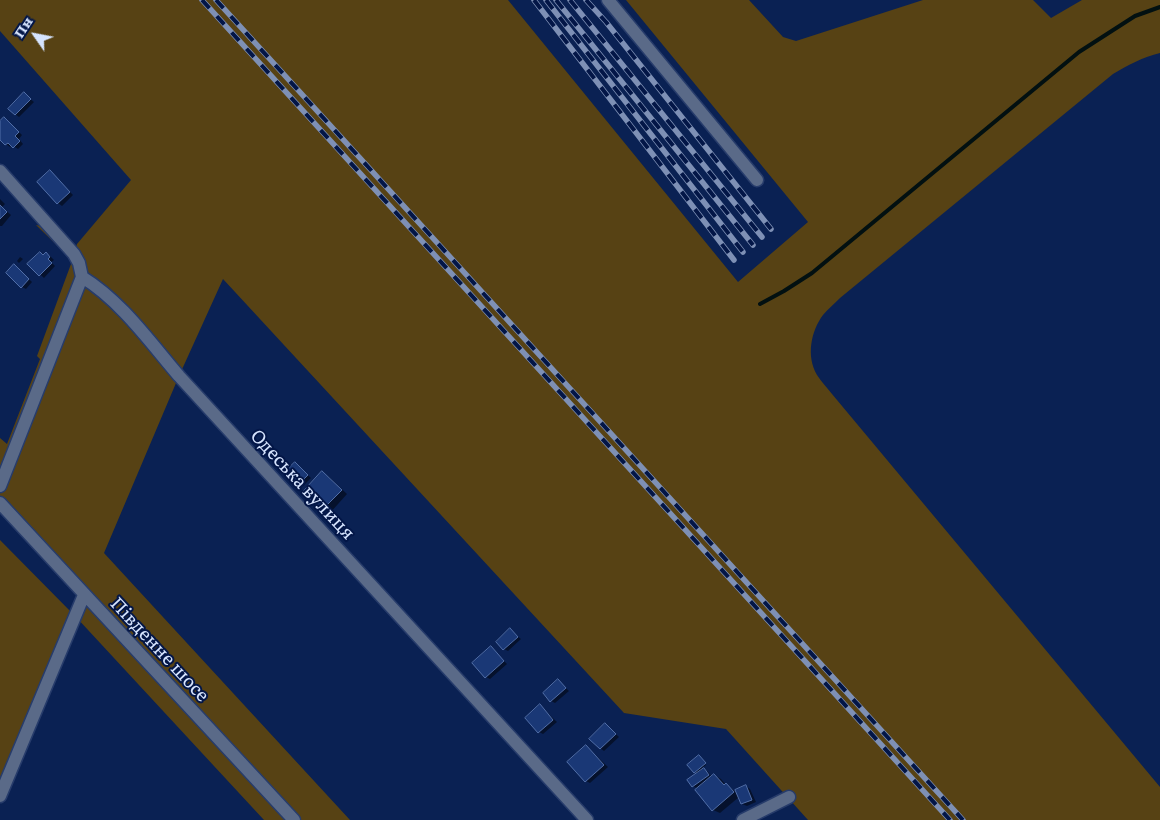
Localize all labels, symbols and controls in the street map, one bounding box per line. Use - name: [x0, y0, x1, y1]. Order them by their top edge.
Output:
- north arrow: [10, 10, 60, 60]
- text: Пн: [8, 12, 37, 41]
- street label: Одеська вулиця: [245, 425, 359, 545]
- street label: Південне шосе: [105, 593, 213, 707]

